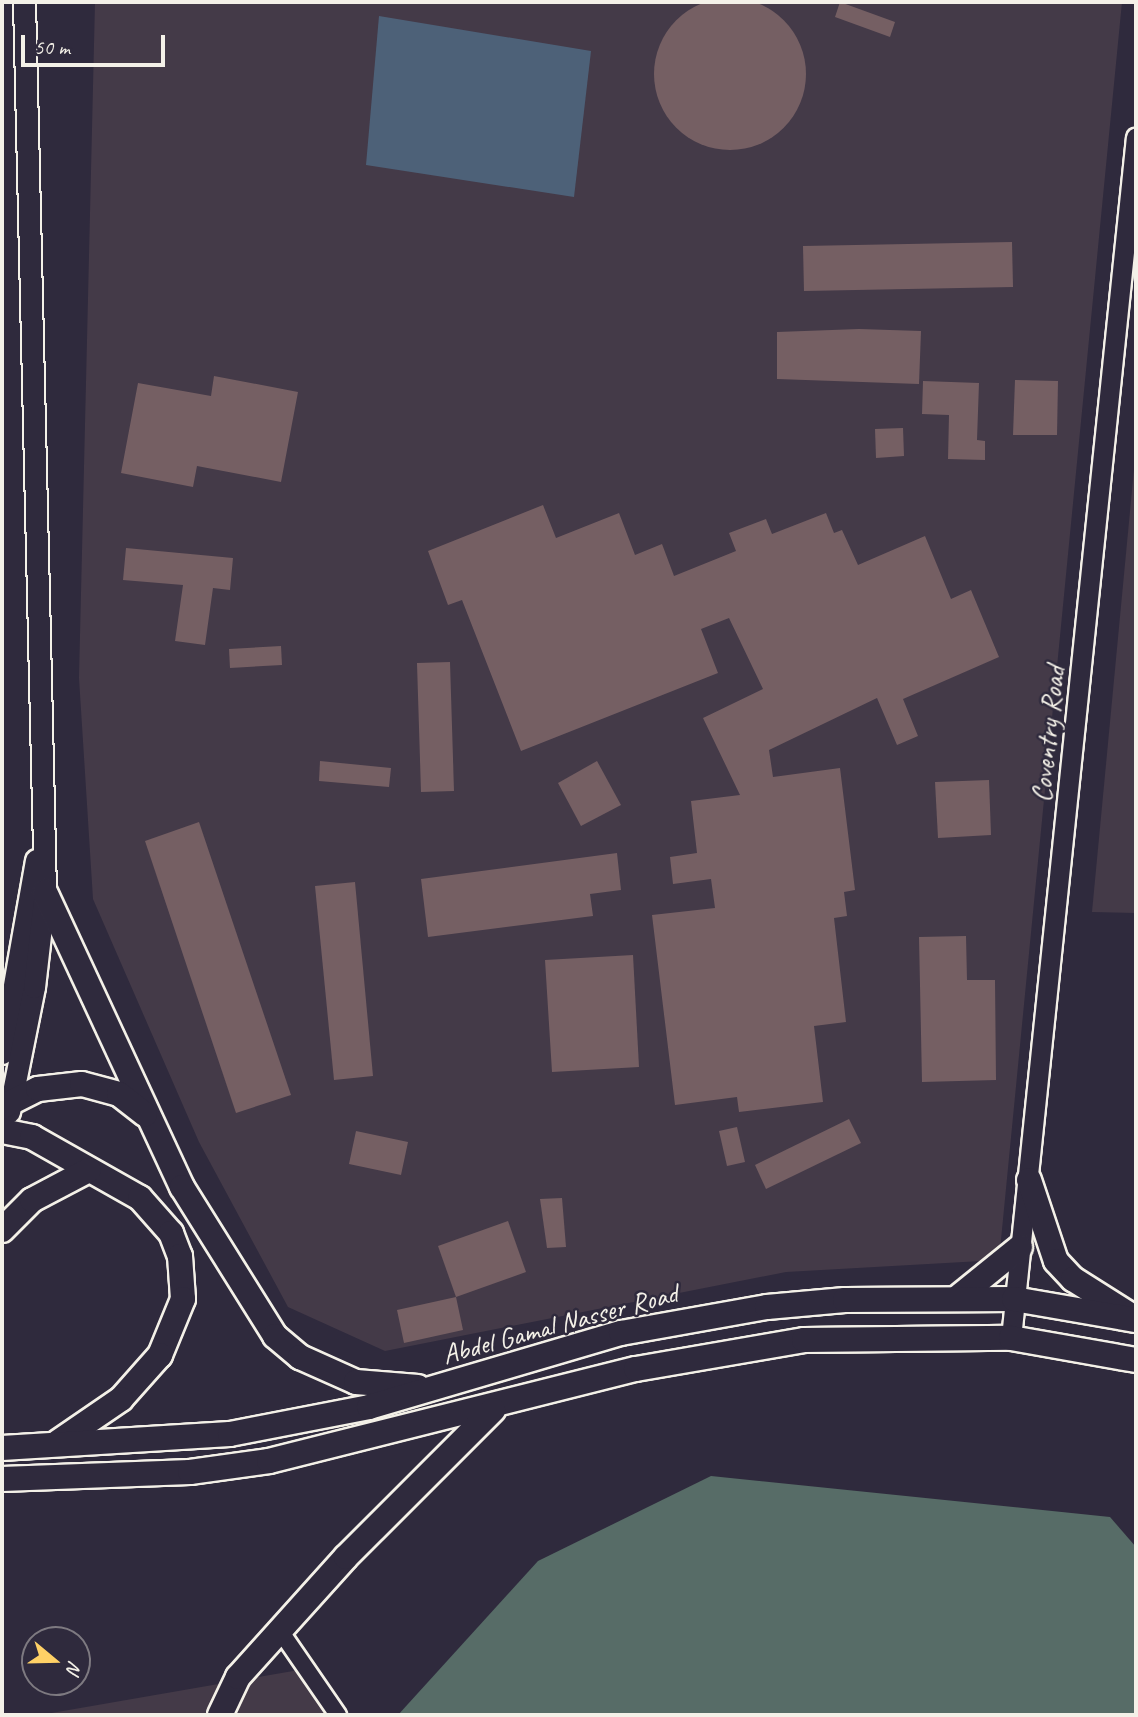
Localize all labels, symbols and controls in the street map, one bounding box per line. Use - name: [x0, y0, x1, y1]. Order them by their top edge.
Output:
- scale bar: [24, 21, 168, 65]
- text: 50 m: [34, 34, 70, 60]
- street label: Coventry Road: [1024, 664, 1072, 804]
- street label: Abdel Gamal Nasser Road: [438, 1276, 682, 1372]
- north arrow: [21, 1626, 91, 1696]
- text: N: [61, 1658, 87, 1677]

